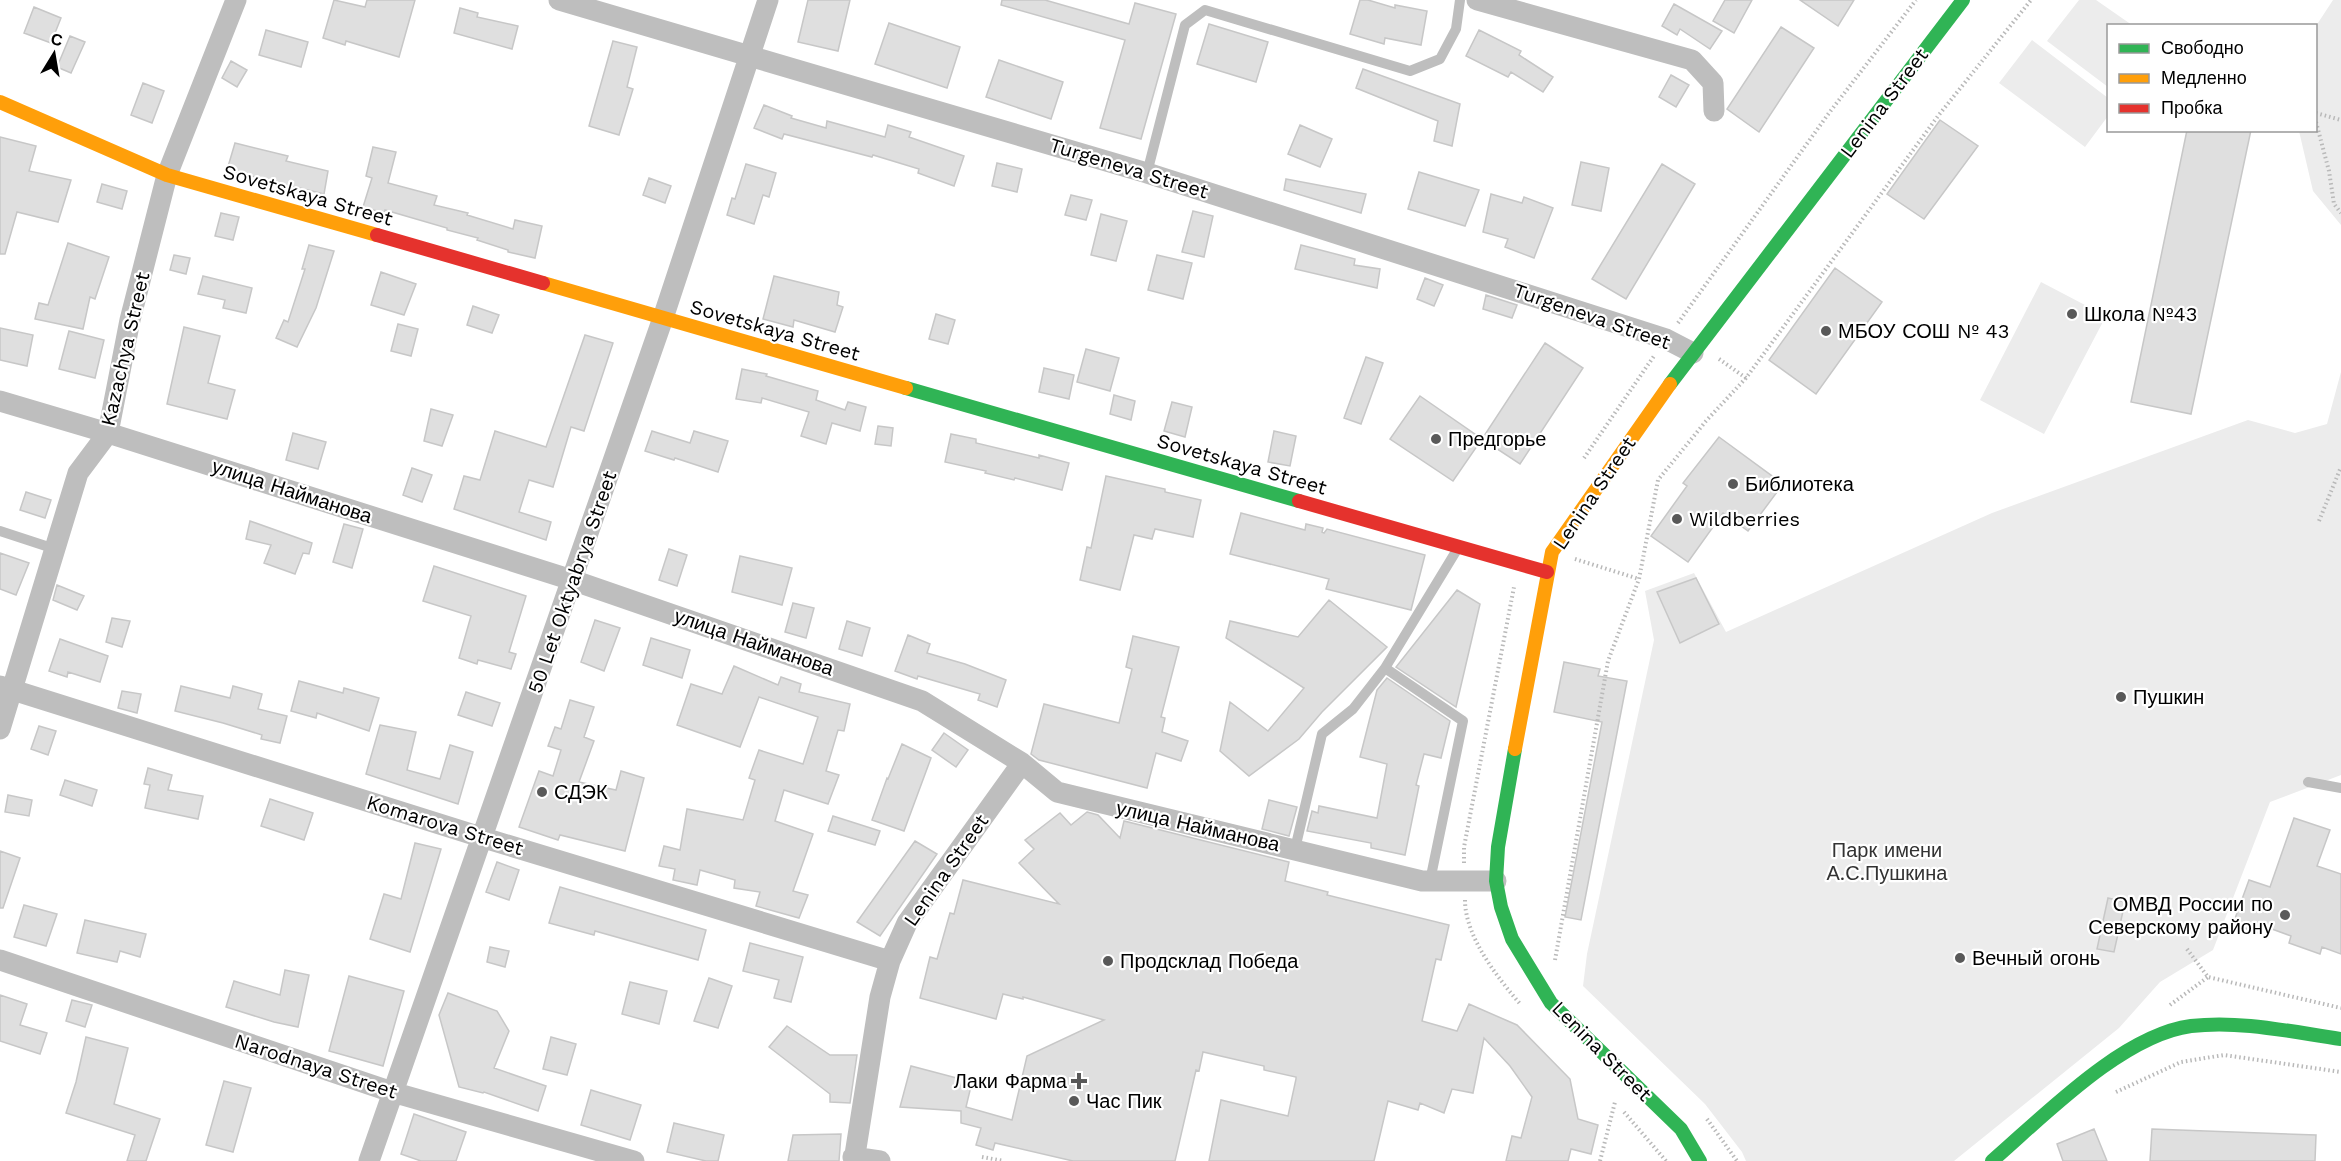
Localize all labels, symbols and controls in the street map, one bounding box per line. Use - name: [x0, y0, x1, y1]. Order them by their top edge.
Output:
- north arrow: [24, 24, 84, 84]
- legend: [2107, 24, 2317, 132]
- text: С: [49, 29, 65, 50]
- text: Свободно: [2161, 37, 2244, 58]
- street label: Lenina Street: [1835, 43, 1933, 163]
- text: Медленно: [2161, 67, 2247, 88]
- text: Пробка: [2161, 97, 2224, 118]
- street label: Turgeneva Street: [1047, 132, 1212, 204]
- street label: Sovetskaya Street: [220, 159, 396, 231]
- street label: Kazachya Street: [96, 269, 155, 428]
- street label: Turgeneva Street: [1510, 278, 1674, 354]
- street label: Sovetskaya Street: [687, 294, 863, 366]
- place label: Школа №43: [2084, 302, 2197, 326]
- marker: Школа №43: [2065, 307, 2079, 321]
- place label: МБОУ СОШ № 43: [1838, 319, 2010, 343]
- marker: МБОУ СОШ № 43: [1819, 324, 1833, 338]
- place label: Предгорье: [1448, 427, 1547, 451]
- street label: Sovetskaya Street: [1154, 428, 1330, 500]
- street label: Lenina Street: [1547, 431, 1641, 554]
- marker: Предгорье: [1429, 432, 1443, 446]
- street label: улица Найманова: [209, 454, 376, 529]
- street label: 50 Let Oktyabrya Street: [523, 467, 622, 696]
- place label: Библиотека: [1745, 472, 1855, 496]
- marker: Библиотека: [1726, 477, 1740, 491]
- place label: Wildberries: [1689, 507, 1800, 531]
- marker: Wildberries: [1670, 512, 1684, 526]
- street label: улица Найманова: [671, 603, 838, 681]
- place label: Пушкин: [2133, 685, 2204, 709]
- marker: Пушкин: [2114, 690, 2128, 704]
- place label: СДЭК: [554, 780, 608, 804]
- marker: СДЭК: [535, 785, 549, 799]
- street label: Komarova Street: [364, 790, 527, 860]
- street label: улица Найманова: [1114, 796, 1283, 857]
- street label: Lenina Street: [899, 809, 994, 931]
- park label: Парк имени А.С.Пушкина: [1827, 838, 1948, 885]
- place label: ОМВД России по Северскому району: [2088, 892, 2273, 939]
- marker: ОМВД России по Северскому району: [2278, 908, 2292, 922]
- place label: Вечный огонь: [1972, 946, 2100, 970]
- place label: Продсклад Победа: [1120, 949, 1299, 973]
- marker: Вечный огонь: [1953, 951, 1967, 965]
- marker: Продсклад Победа: [1101, 954, 1115, 968]
- street label: Lenina Street: [1547, 996, 1657, 1106]
- street label: Narodnaya Street: [232, 1028, 401, 1104]
- place label: Лаки Фарма: [954, 1069, 1068, 1093]
- marker: Лаки Фарма: [1072, 1074, 1086, 1088]
- place label: Час Пик: [1086, 1089, 1162, 1113]
- marker: Час Пик: [1067, 1094, 1081, 1108]

